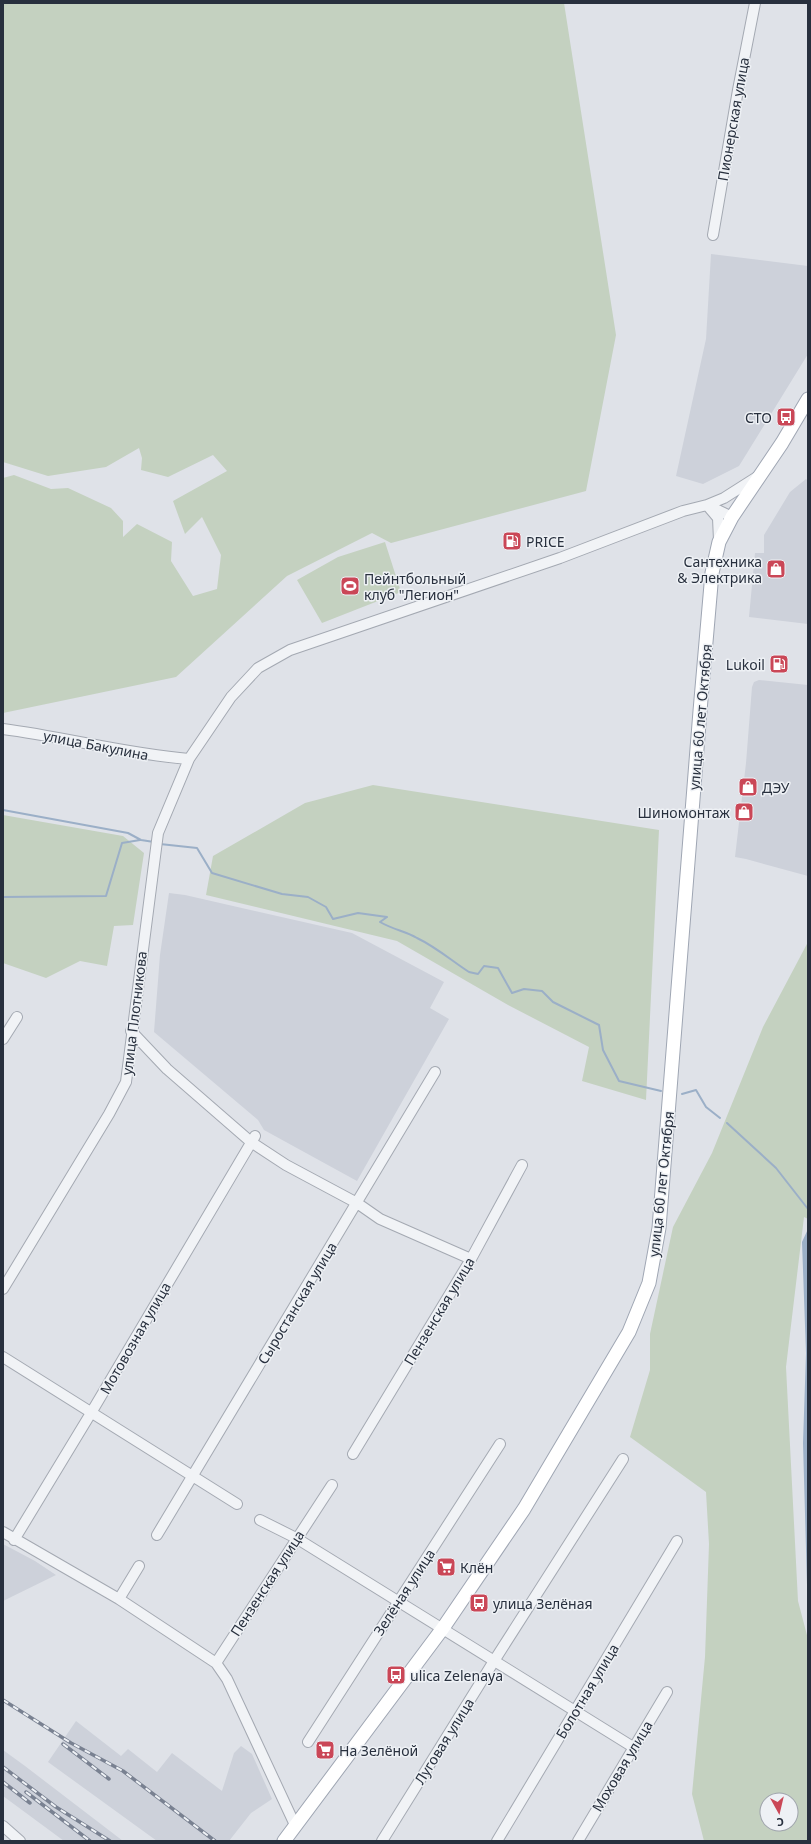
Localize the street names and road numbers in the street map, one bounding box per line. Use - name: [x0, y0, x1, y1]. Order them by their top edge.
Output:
- street label: Пионерская улица: [713, 56, 753, 182]
- street label: улица 60 лет Октября: [684, 643, 716, 791]
- street label: улица Бакулина: [42, 725, 150, 765]
- street label: улица Плотникова: [117, 950, 151, 1076]
- street label: улица 60 лет Октября: [644, 1110, 678, 1258]
- street label: Сыростанская улица: [253, 1238, 341, 1368]
- street label: Пензенская улица: [399, 1253, 479, 1369]
- street label: Мотовозная улица: [95, 1279, 175, 1397]
- street label: Пензенская улица: [226, 1526, 308, 1640]
- street label: Зелёная улица: [369, 1545, 439, 1639]
- street label: Болотная улица: [551, 1640, 623, 1742]
- street label: Луговая улица: [410, 1694, 478, 1788]
- street label: Моховая улица: [587, 1717, 657, 1815]

